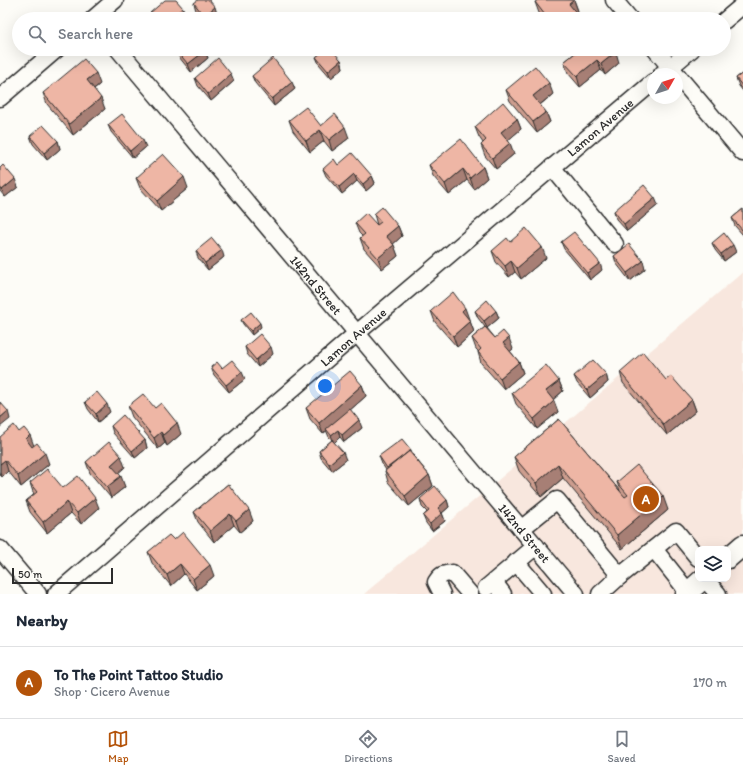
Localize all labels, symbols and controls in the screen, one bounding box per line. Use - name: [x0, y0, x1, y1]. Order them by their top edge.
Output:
- search box: [12, 12, 731, 56]
- icon: search: [26, 23, 48, 45]
- text: Search here: [58, 25, 133, 43]
- north arrow: [647, 68, 683, 104]
- street label: Lamon Avenue: [564, 95, 637, 160]
- street label: 142nd Street: [287, 252, 345, 318]
- street label: Lamon Avenue: [317, 305, 389, 369]
- your location: [315, 376, 335, 396]
- pin: A: [633, 484, 659, 514]
- street label: 142nd Street: [495, 501, 553, 566]
- map controls: [695, 546, 731, 582]
- button: layers: [695, 546, 731, 582]
- scale bar: [12, 566, 113, 585]
- text: 50 m: [18, 568, 42, 581]
- text: Nearby: [16, 610, 68, 630]
- text: To The Point Tattoo Studio: [54, 666, 223, 684]
- text: A: [25, 675, 33, 690]
- text: 170 m: [693, 675, 727, 690]
- text: Shop · Cicero Avenue: [54, 684, 170, 699]
- tab: Map: [107, 728, 129, 765]
- tab: Directions: [344, 728, 393, 765]
- tab: Saved: [607, 728, 636, 765]

